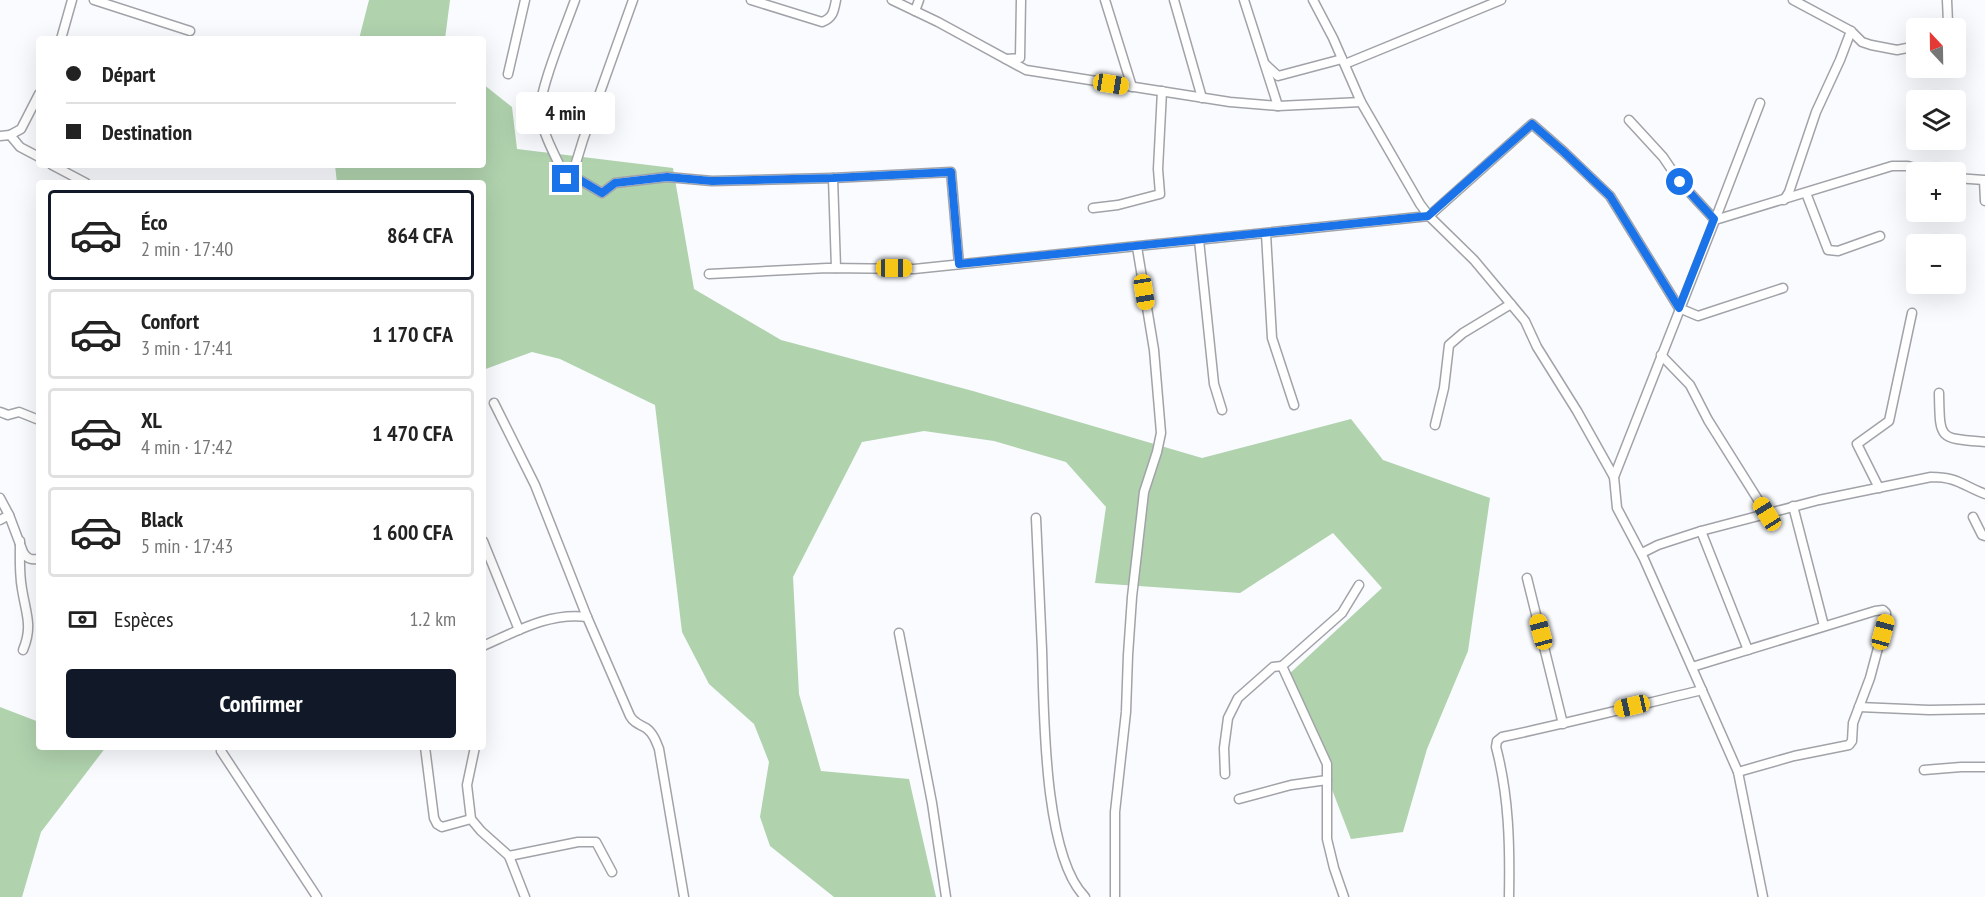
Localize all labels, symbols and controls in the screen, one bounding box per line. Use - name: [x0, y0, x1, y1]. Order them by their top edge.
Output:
- north arrow: [1906, 18, 1966, 78]
- map controls: [1906, 18, 1966, 294]
- text: Départ: [102, 60, 156, 88]
- car: [1092, 72, 1130, 96]
- button: layers: [1906, 90, 1966, 150]
- callout: 4 min: [516, 92, 616, 134]
- text: 4 min: [545, 100, 586, 126]
- text: Destination: [102, 118, 192, 146]
- button: +: [1906, 162, 1966, 222]
- route end: [552, 165, 579, 192]
- route start: [1666, 168, 1693, 195]
- icon: car: [69, 208, 123, 262]
- text: Éco: [141, 208, 168, 236]
- text: 864 CFA: [387, 221, 453, 249]
- button: −: [1906, 234, 1966, 294]
- text: 2 min · 17:40: [141, 236, 233, 262]
- car: [876, 259, 912, 277]
- car: [1132, 273, 1156, 311]
- icon: car: [69, 307, 123, 361]
- text: Confort: [141, 307, 199, 335]
- text: 1 170 CFA: [372, 320, 453, 348]
- text: 3 min · 17:41: [141, 335, 233, 361]
- icon: car: [69, 406, 123, 460]
- text: XL: [141, 406, 162, 434]
- text: 1 470 CFA: [372, 419, 453, 447]
- text: 4 min · 17:42: [141, 434, 233, 460]
- car: [1750, 494, 1784, 534]
- icon: car: [69, 505, 123, 559]
- text: Black: [141, 505, 183, 533]
- text: 1 600 CFA: [372, 518, 453, 546]
- text: 5 min · 17:43: [141, 533, 233, 559]
- icon: cash: [66, 603, 99, 636]
- text: Espèces: [114, 605, 173, 633]
- text: 1.2 km: [409, 606, 456, 632]
- car: [1528, 612, 1554, 652]
- car: [1870, 612, 1896, 652]
- button: Confirmer: [66, 669, 456, 738]
- car: [1612, 693, 1652, 719]

